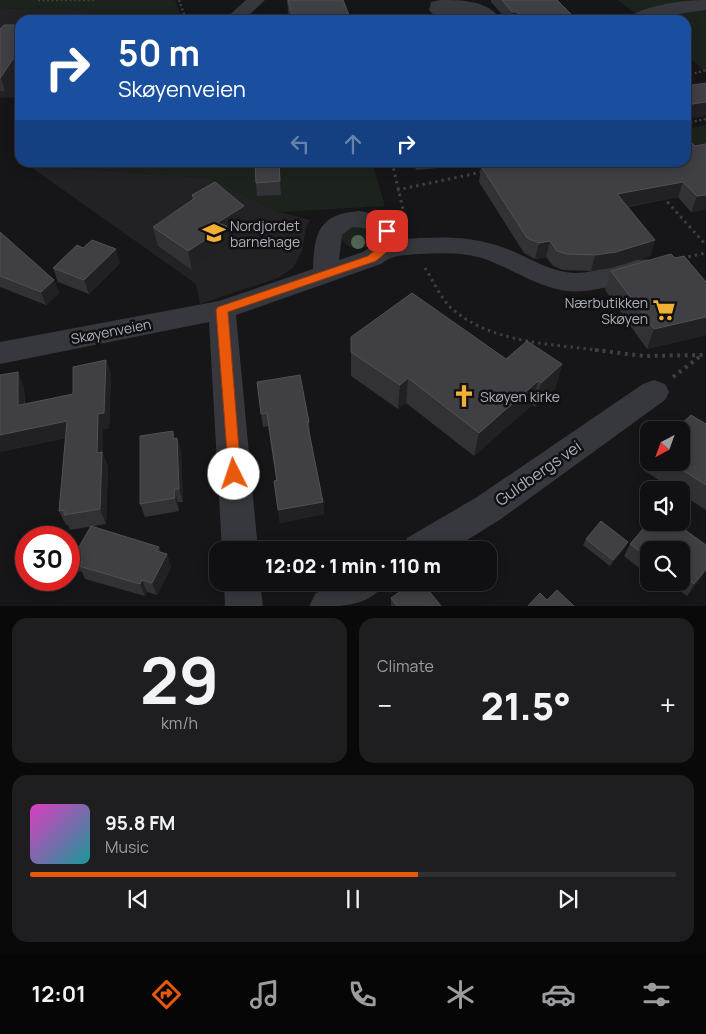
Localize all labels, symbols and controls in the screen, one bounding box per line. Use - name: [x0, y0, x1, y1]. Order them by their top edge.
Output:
- text: 50 m: [118, 29, 200, 77]
- icon: right: [35, 35, 100, 100]
- text: Skøyenveien: [118, 74, 246, 104]
- icon: left: [286, 130, 314, 158]
- icon: ahead: [339, 130, 367, 158]
- icon: right: [392, 130, 420, 158]
- pin: [366, 210, 408, 252]
- place label: Nordjordet barnehage: [230, 216, 300, 251]
- icon: arrive: [373, 217, 401, 245]
- school or university icon: Nordjordet barnehage: [201, 220, 227, 246]
- place label: Nærbutikken Skøyen: [565, 293, 648, 328]
- supermarket icon: Nærbutikken Skøyen: [651, 297, 677, 323]
- street label: Skøyenveien: [69, 314, 153, 348]
- church icon: Skøyen kirke: [451, 383, 477, 409]
- place label: Skøyen kirke: [480, 387, 560, 406]
- north arrow: [640, 421, 690, 471]
- map controls: [640, 421, 690, 591]
- street label: Guldbergs vei: [491, 435, 585, 511]
- position arrow: [207, 447, 259, 499]
- button: sound: [640, 481, 690, 531]
- speed limit sign: 30: [15, 526, 80, 591]
- button: search: [640, 541, 690, 591]
- text: 12:02 · 1 min · 110 m: [265, 553, 441, 579]
- text: 29: [140, 635, 219, 724]
- text: Climate: [377, 655, 434, 677]
- text: 21.5°: [481, 679, 571, 731]
- text: −: [377, 686, 392, 724]
- text: +: [660, 686, 676, 724]
- text: km/h: [161, 712, 198, 734]
- text: 95.8 FM: [105, 810, 175, 836]
- text: Music: [105, 836, 149, 858]
- icon: previous: [124, 885, 152, 913]
- icon: pause: [339, 885, 367, 913]
- icon: next: [554, 885, 582, 913]
- icon: directions: [149, 977, 184, 1012]
- icon: music: [247, 977, 282, 1012]
- icon: phone: [345, 977, 380, 1012]
- icon: climate: [443, 977, 478, 1012]
- icon: car: [541, 977, 576, 1012]
- icon: filters: [639, 977, 674, 1012]
- text: 12:01: [32, 979, 86, 1009]

